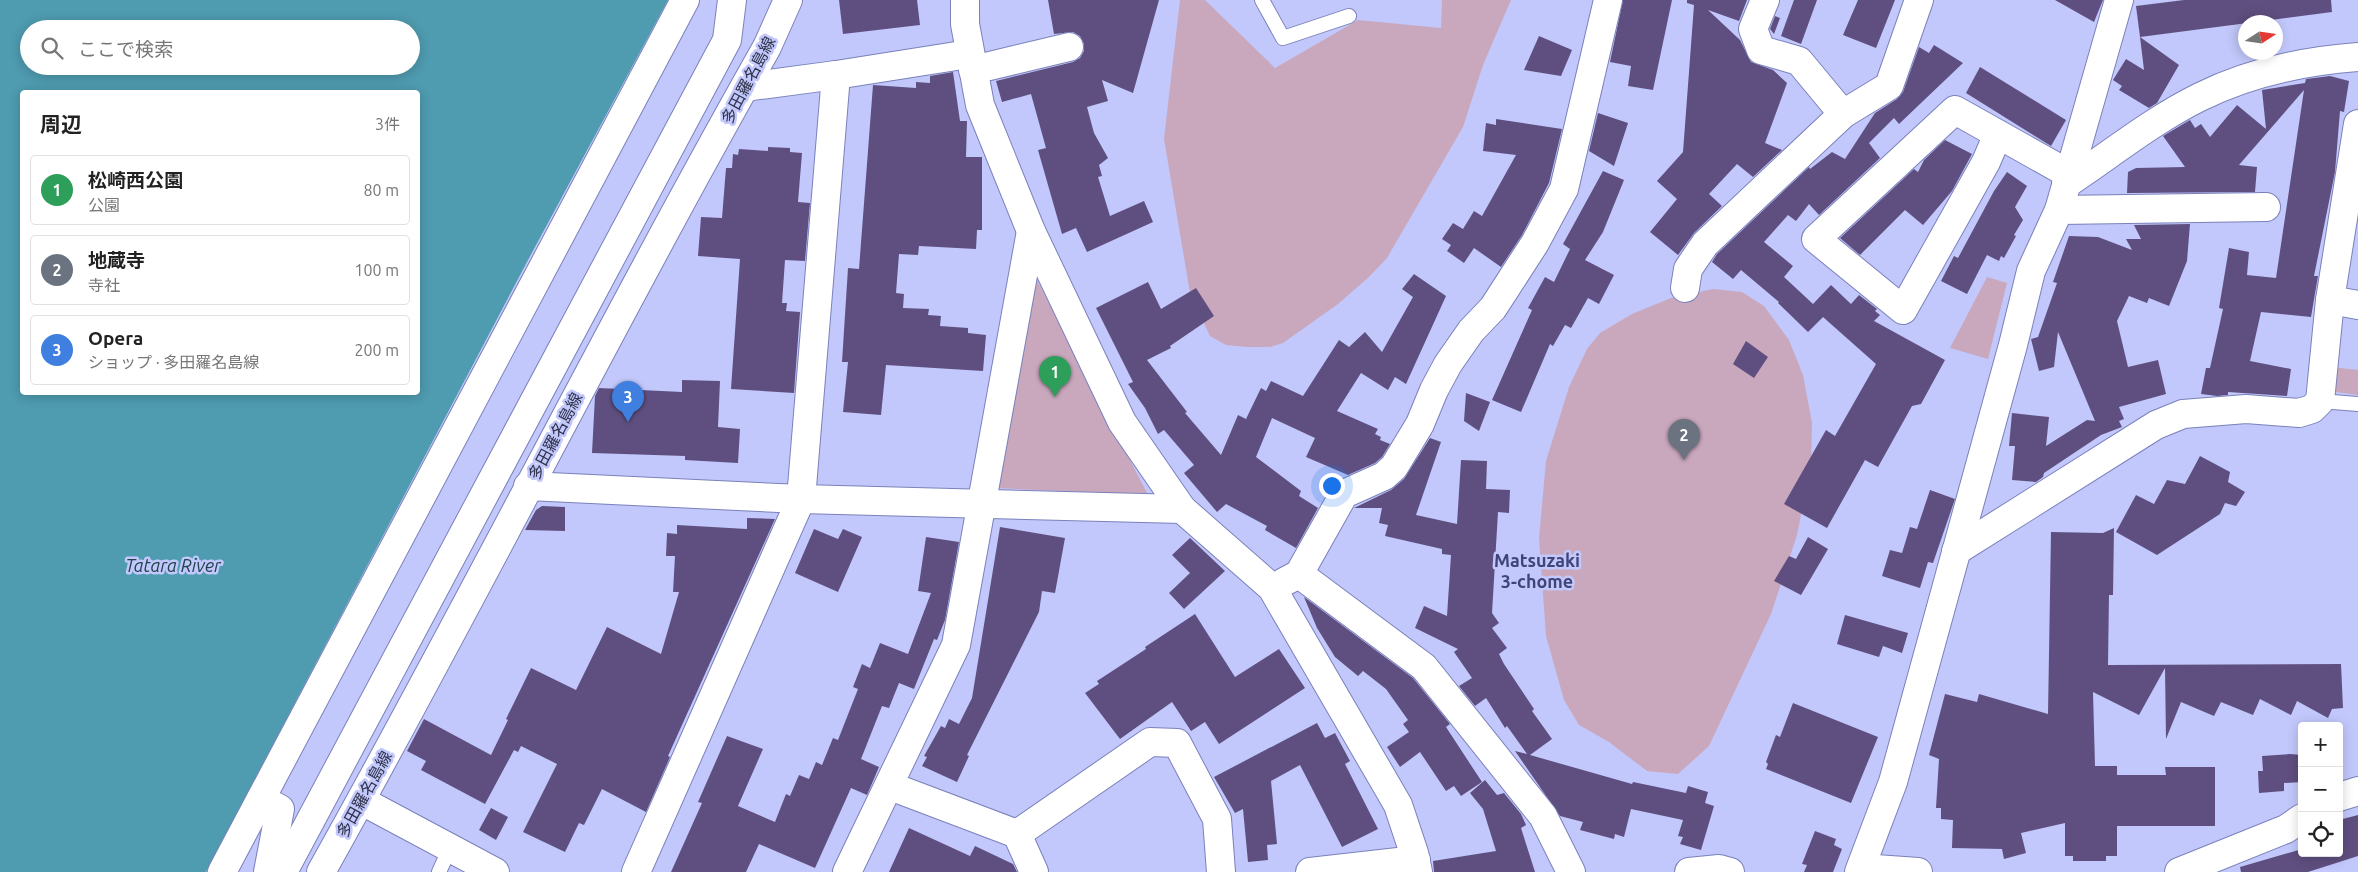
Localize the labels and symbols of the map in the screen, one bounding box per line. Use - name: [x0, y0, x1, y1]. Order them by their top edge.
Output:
- north arrow: [2238, 15, 2283, 60]
- street label: 多田羅名島線: [718, 33, 778, 127]
- pin: 1: [1039, 356, 1071, 397]
- pin: 3: [612, 381, 644, 422]
- street label: 多田羅名島線: [525, 389, 585, 483]
- pin: 2: [1668, 419, 1700, 460]
- your location: [1319, 473, 1345, 499]
- district label: Matsuzaki 3-chome: [1494, 550, 1580, 591]
- water label: Tatara River: [125, 555, 222, 575]
- street label: 多田羅名島線: [333, 748, 395, 840]

